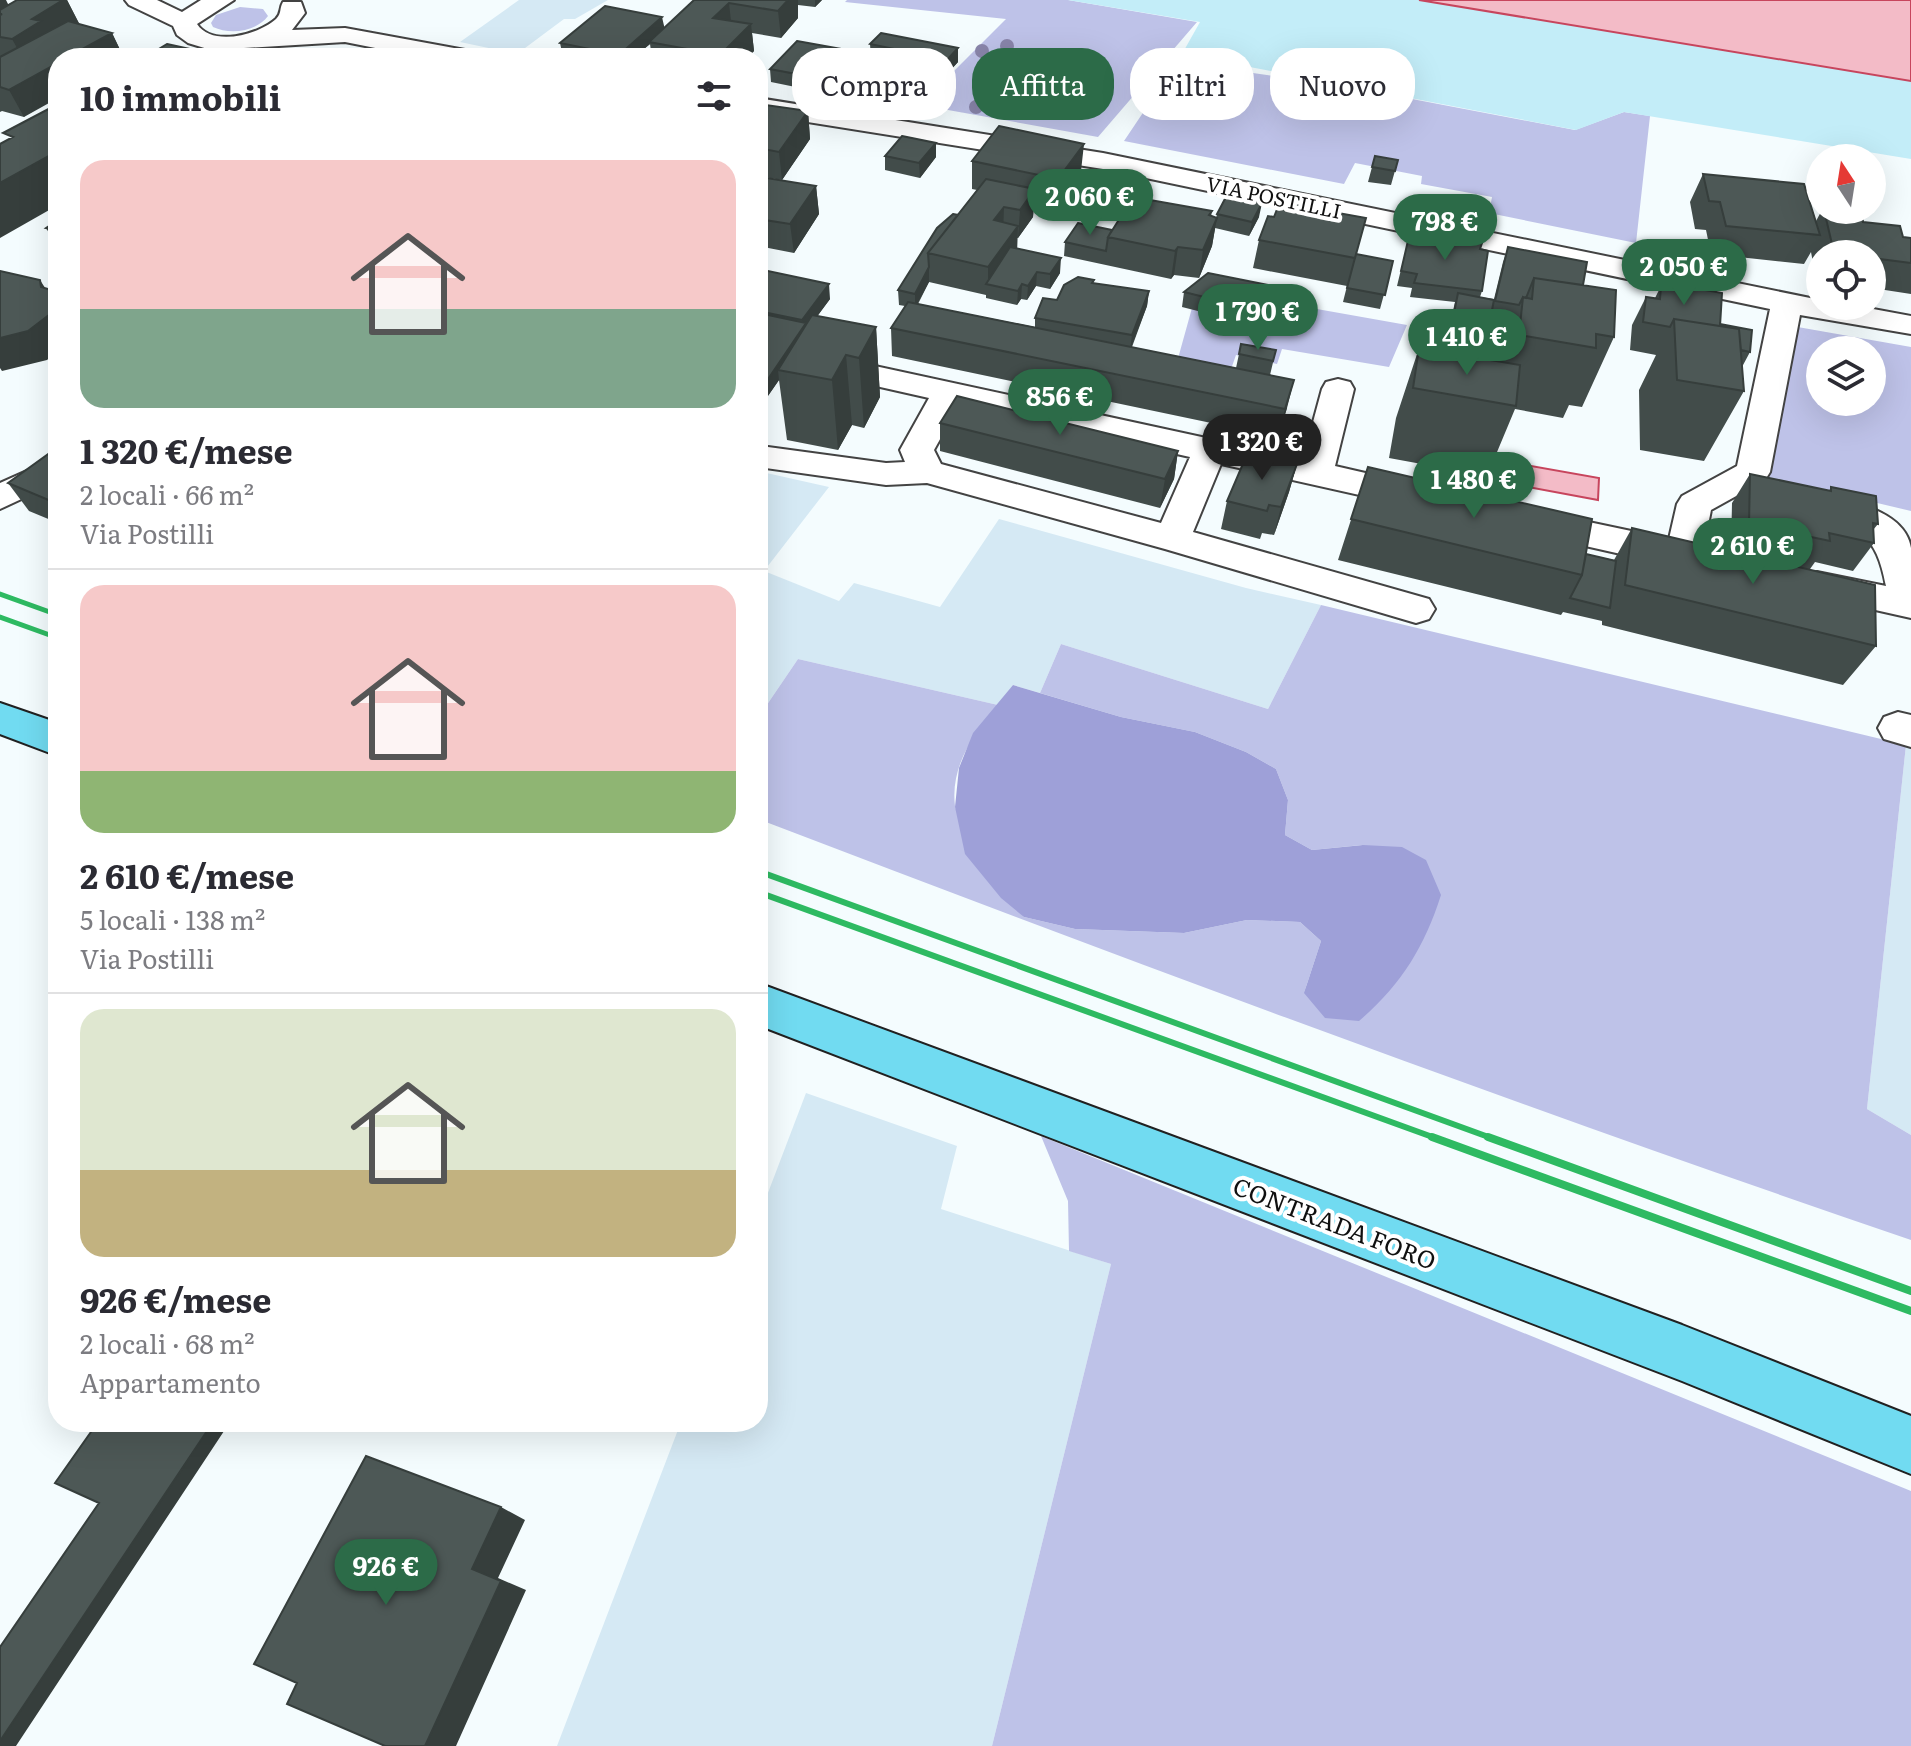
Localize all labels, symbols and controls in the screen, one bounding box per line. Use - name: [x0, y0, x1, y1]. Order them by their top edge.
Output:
- chip: Compra: [792, 48, 956, 120]
- chip: Affitta: [972, 48, 1114, 120]
- chip: Filtri: [1130, 48, 1254, 120]
- chip: Nuovo: [1270, 48, 1415, 120]
- text: 10 immobili: [80, 71, 281, 121]
- icon: filters: [692, 74, 736, 118]
- north arrow: [1806, 144, 1886, 224]
- map controls: [1806, 144, 1886, 416]
- street label: VIA POSTILLI: [1204, 167, 1344, 225]
- pin: 2 060 €: [1016, 169, 1164, 237]
- text: 2 060 €: [1045, 175, 1135, 214]
- pin: 798 €: [1389, 194, 1501, 262]
- text: 798 €: [1411, 200, 1479, 239]
- icon: home: [336, 212, 480, 356]
- pin: 2 050 €: [1610, 239, 1758, 307]
- button: locate: [1806, 240, 1886, 320]
- text: 2 050 €: [1640, 245, 1728, 284]
- pin: 1 790 €: [1184, 284, 1332, 352]
- text: 1 790 €: [1216, 290, 1300, 329]
- pin: 1 410 €: [1393, 309, 1541, 377]
- text: 1 410 €: [1426, 315, 1508, 354]
- button: layers: [1806, 336, 1886, 416]
- pin: 856 €: [1004, 369, 1116, 437]
- text: 856 €: [1026, 375, 1094, 414]
- pin: 1 320 €: [1188, 414, 1336, 482]
- text: 1 320 €: [1220, 420, 1304, 459]
- text: 1 320 €/mese: [80, 424, 293, 474]
- pin: 1 480 €: [1400, 452, 1548, 520]
- text: 1 480 €: [1431, 458, 1517, 497]
- text: 2 locali · 66 m²: [80, 474, 254, 513]
- text: Via Postilli: [80, 513, 214, 552]
- pin: 2 610 €: [1679, 518, 1827, 586]
- text: 2 610 €: [1711, 524, 1795, 563]
- icon: home: [336, 637, 480, 781]
- text: 2 610 €/mese: [80, 849, 294, 899]
- text: 5 locali · 138 m²: [80, 899, 265, 938]
- text: Via Postilli: [80, 938, 214, 977]
- icon: home: [336, 1061, 480, 1205]
- street label: CONTRADA FORO: [1228, 1167, 1442, 1277]
- text: 926 €/mese: [80, 1273, 272, 1323]
- text: 2 locali · 68 m²: [80, 1323, 255, 1362]
- text: Appartamento: [80, 1362, 261, 1401]
- pin: 926 €: [330, 1539, 442, 1607]
- text: 926 €: [352, 1545, 420, 1584]

